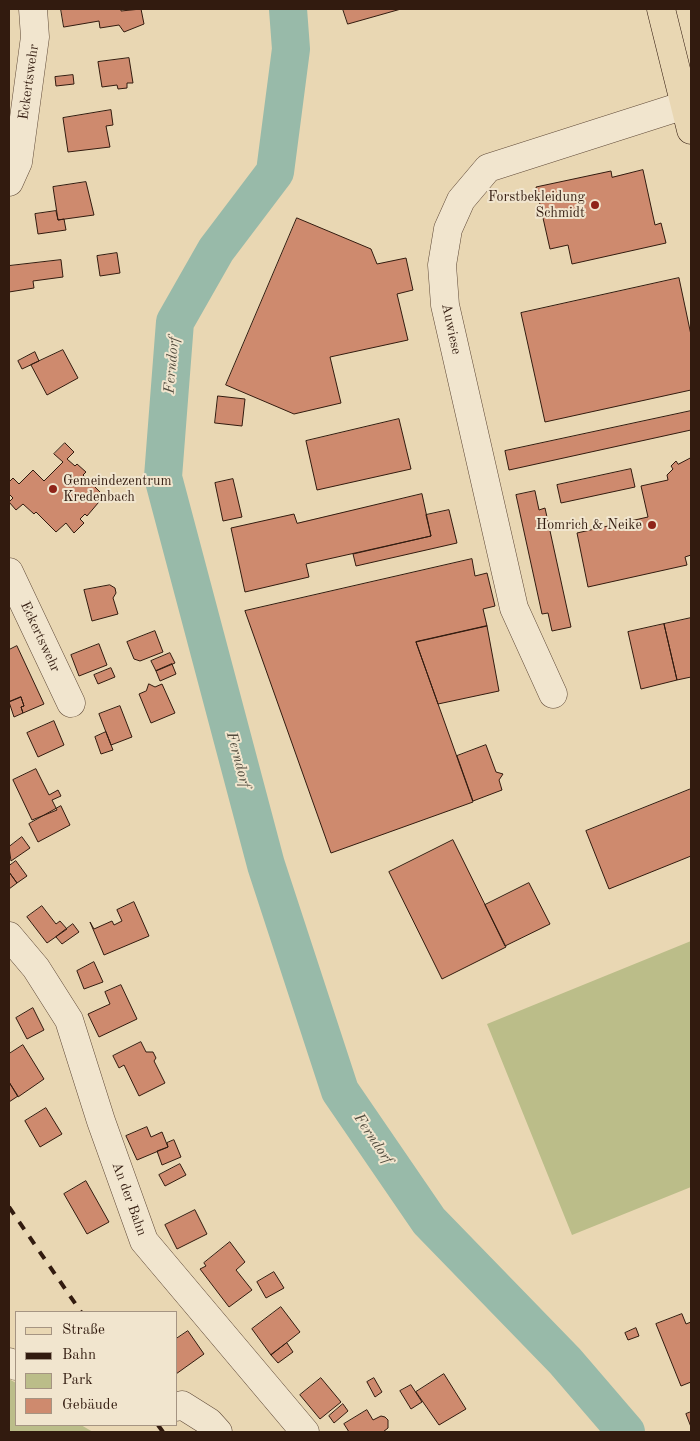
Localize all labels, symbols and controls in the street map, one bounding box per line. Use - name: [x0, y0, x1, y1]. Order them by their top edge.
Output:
- street label: Eckertswehr: [15, 43, 43, 121]
- place label: Forstbekleidung Schmidt: [488, 189, 585, 222]
- marker: Forstbekleidung Schmidt: [589, 199, 601, 211]
- street label: Auwiese: [437, 302, 465, 356]
- water label: Ferndorf: [161, 336, 183, 394]
- place label: Gemeindezentrum Kredenbach: [63, 473, 172, 506]
- marker: Gemeindezentrum Kredenbach: [47, 483, 59, 495]
- place label: Homrich & Neike: [536, 517, 642, 533]
- marker: Homrich & Neike: [646, 519, 658, 531]
- street label: Eckertswehr: [16, 599, 64, 675]
- water label: Ferndorf: [222, 730, 254, 790]
- water label: Ferndorf: [349, 1110, 397, 1168]
- street label: An der Bahn: [108, 1160, 150, 1238]
- legend: [15, 1311, 178, 1426]
- text: Straße: [62, 1323, 105, 1338]
- text: Bahn: [62, 1348, 96, 1363]
- text: Park: [62, 1373, 93, 1388]
- text: Gebäude: [62, 1398, 118, 1413]

